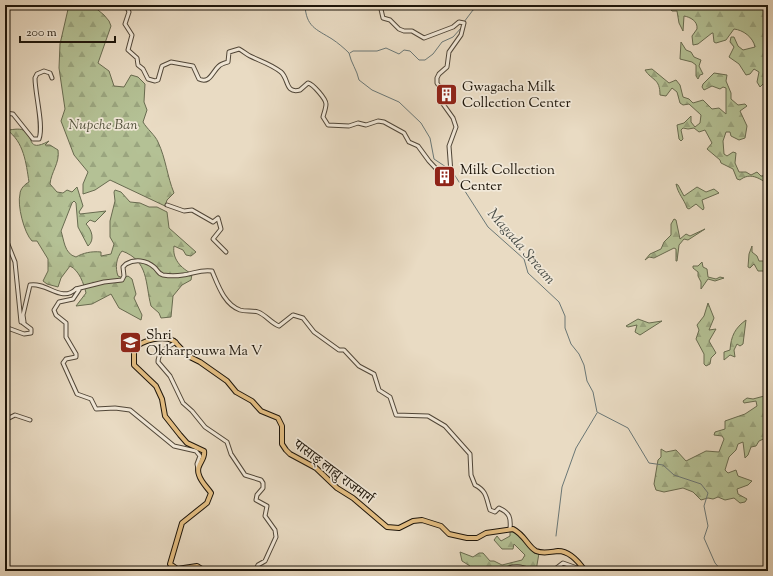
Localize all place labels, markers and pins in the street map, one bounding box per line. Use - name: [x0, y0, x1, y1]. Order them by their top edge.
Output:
- place label: Gwagacha Milk Collection Center: [462, 78, 571, 114]
- building icon: Gwagacha Milk Collection Center: [433, 81, 459, 107]
- place label: Milk Collection Center: [460, 161, 555, 197]
- building icon: Milk Collection Center: [432, 164, 458, 190]
- place label: Shri Okharpouwa Ma V: [146, 326, 263, 362]
- school or university icon: Shri Okharpouwa Ma V: [117, 329, 143, 355]

